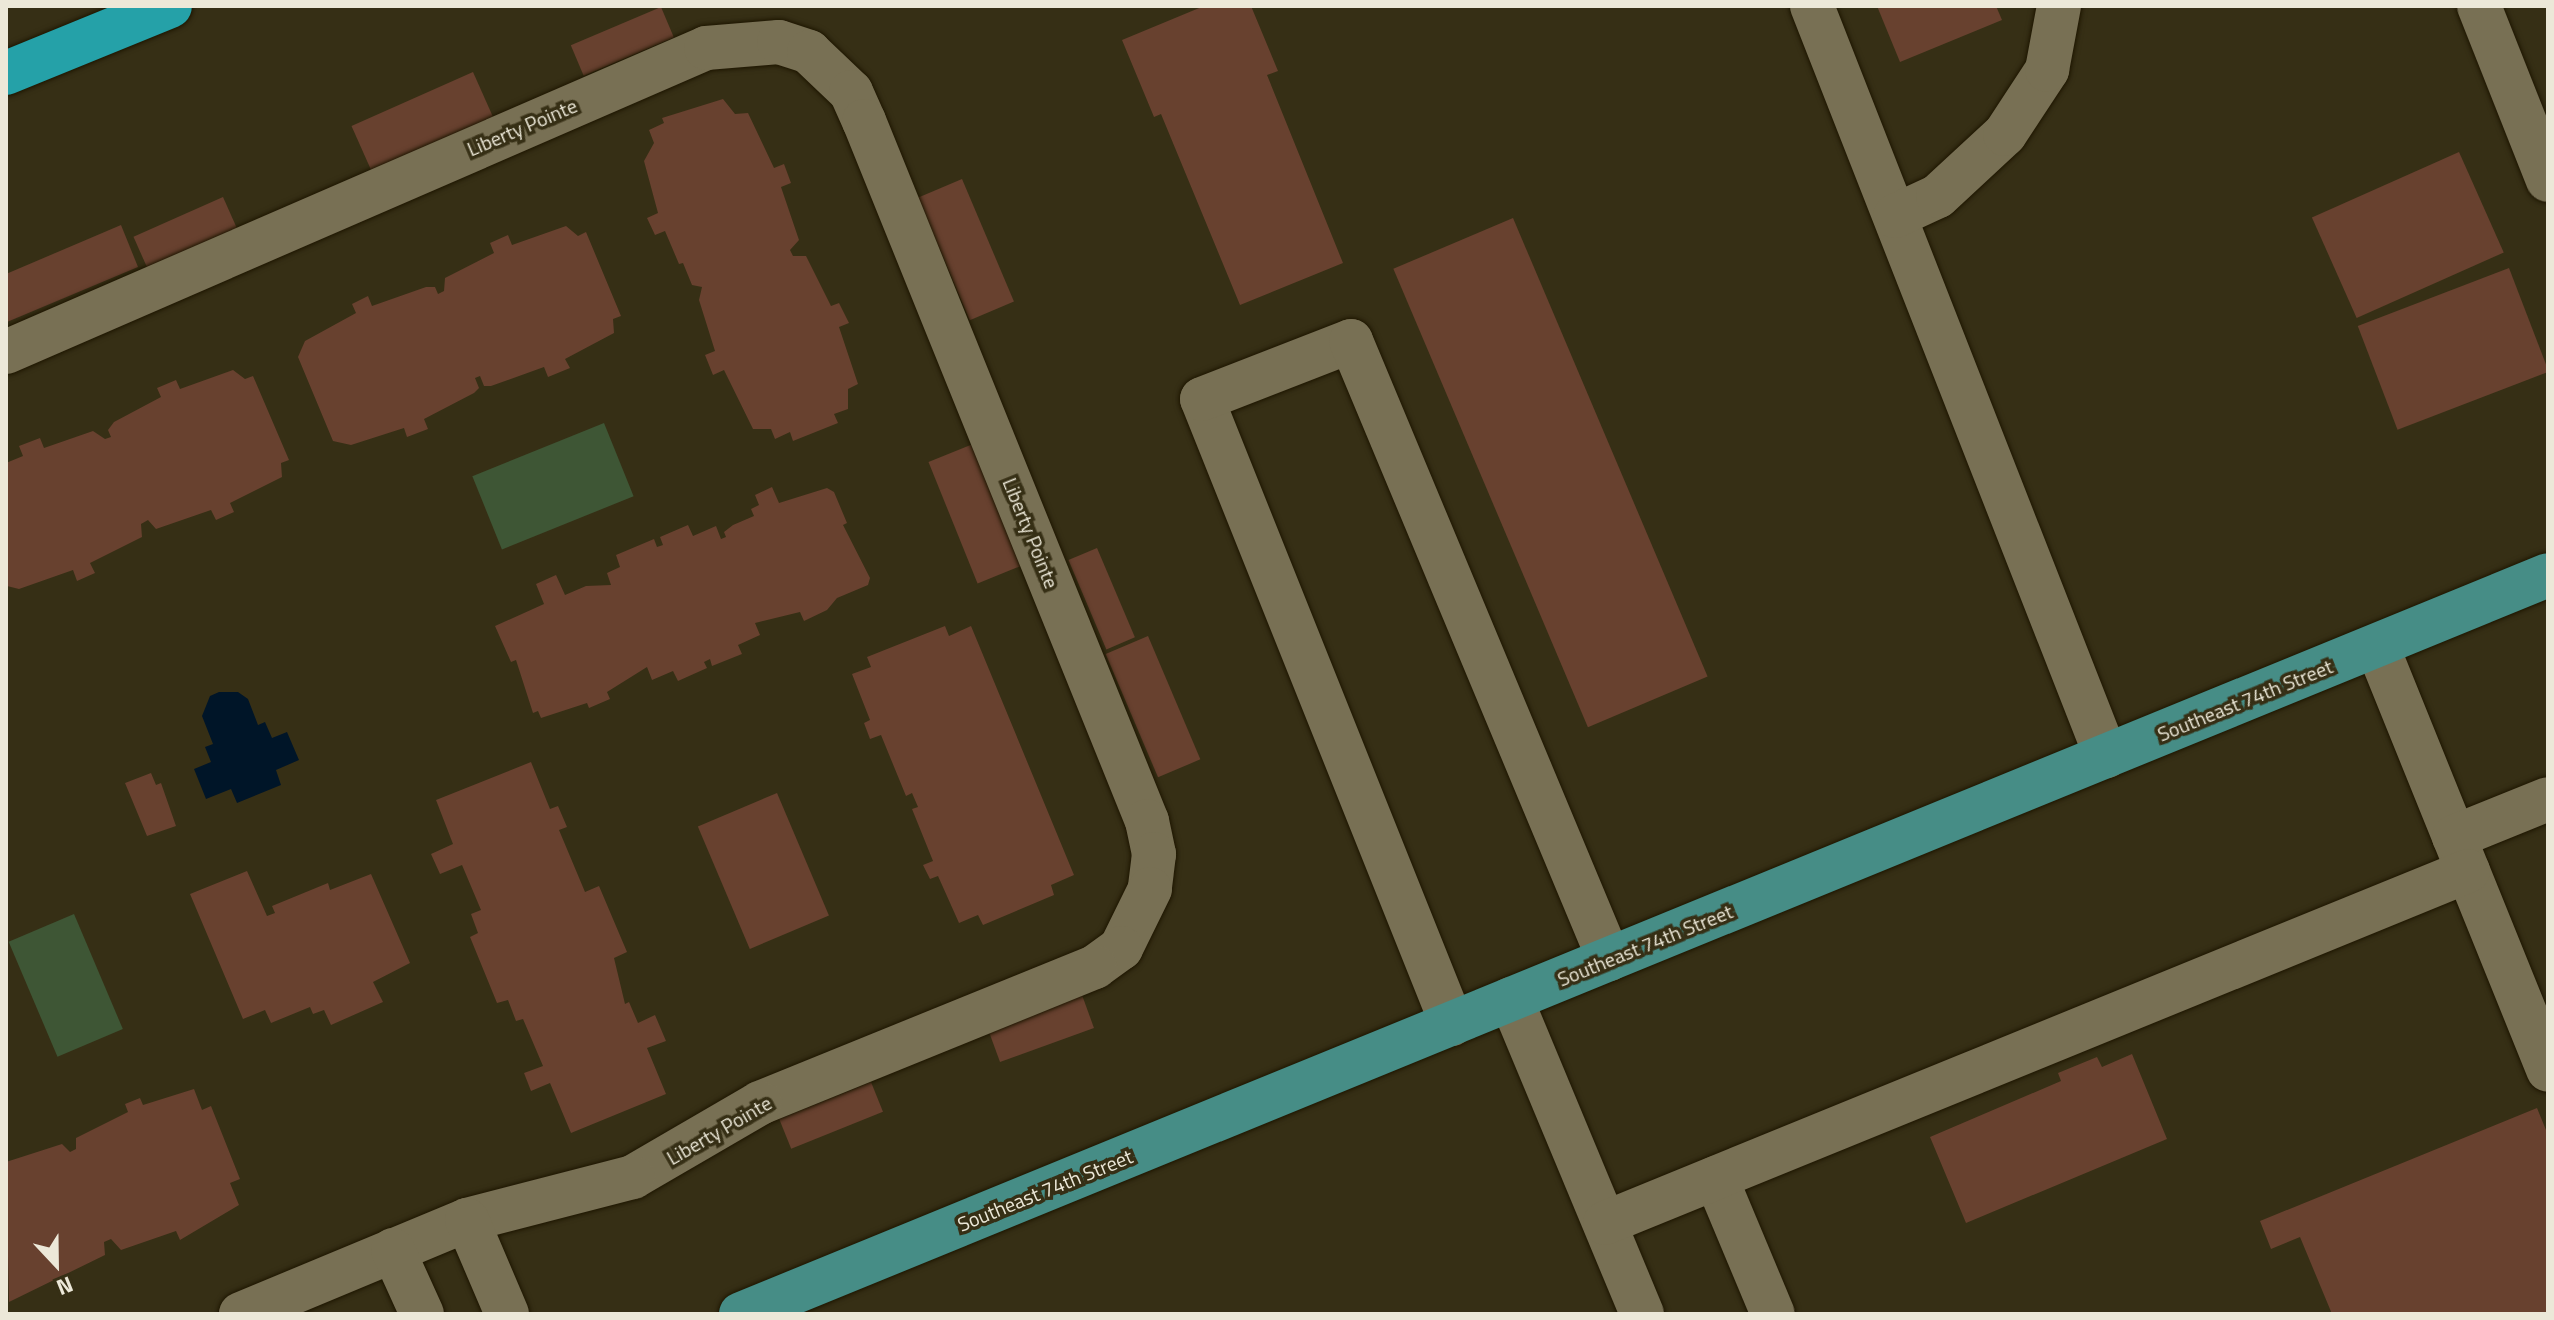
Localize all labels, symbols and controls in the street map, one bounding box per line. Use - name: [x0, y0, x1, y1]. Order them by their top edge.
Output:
- street label: Liberty Pointe: [463, 93, 581, 161]
- street label: Liberty Pointe: [998, 474, 1064, 592]
- street label: Southeast 74th Street: [2154, 654, 2336, 746]
- street label: Southeast 74th Street: [1554, 899, 1736, 991]
- street label: Liberty Pointe: [662, 1090, 776, 1170]
- street label: Southeast 74th Street: [954, 1144, 1136, 1236]
- north arrow: [16, 1224, 96, 1304]
- text: N: [52, 1268, 78, 1305]

